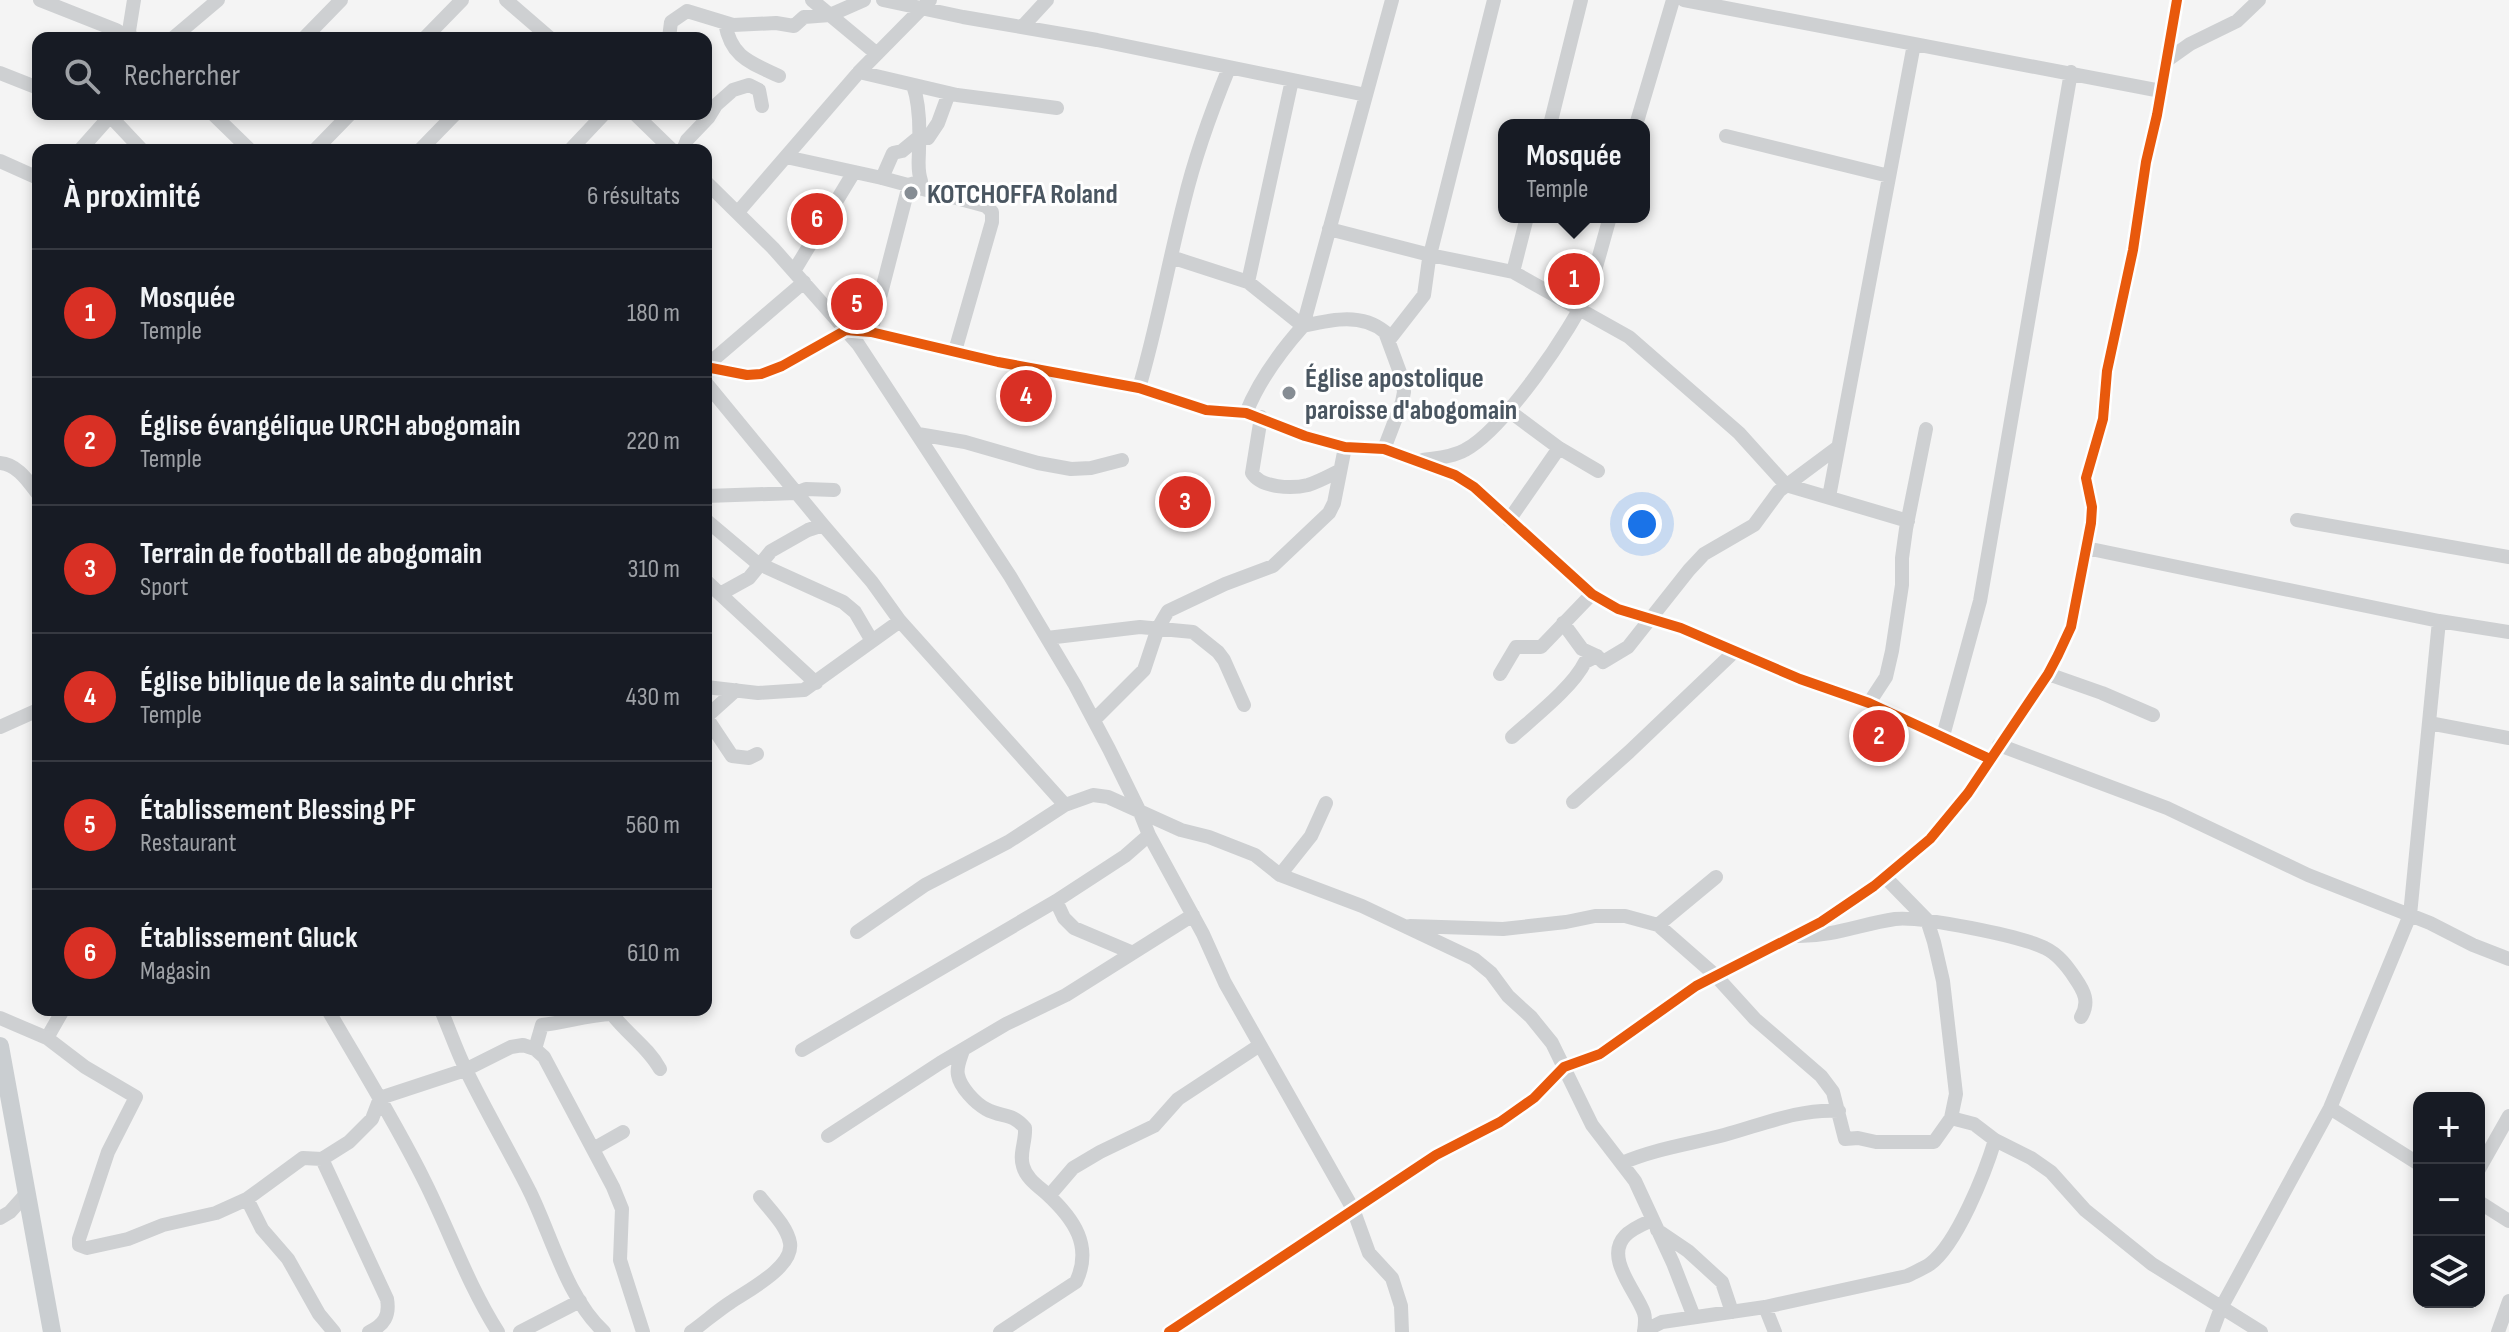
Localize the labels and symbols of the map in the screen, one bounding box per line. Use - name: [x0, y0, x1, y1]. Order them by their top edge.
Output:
- place label: KOTCHOFFA Roland: [927, 178, 1118, 211]
- marker: KOTCHOFFA Roland: [902, 184, 920, 202]
- pin: 6: [791, 189, 843, 249]
- pin: 1: [1548, 249, 1600, 309]
- pin: 5: [831, 274, 883, 334]
- place label: Église apostolique paroisse d'abogomain: [1305, 362, 1517, 427]
- pin: 4: [1000, 366, 1052, 426]
- marker: Église apostolique paroisse d'abogomain: [1280, 384, 1298, 402]
- pin: 3: [1159, 472, 1211, 532]
- your location: [1622, 504, 1662, 544]
- pin: 2: [1853, 706, 1905, 766]

